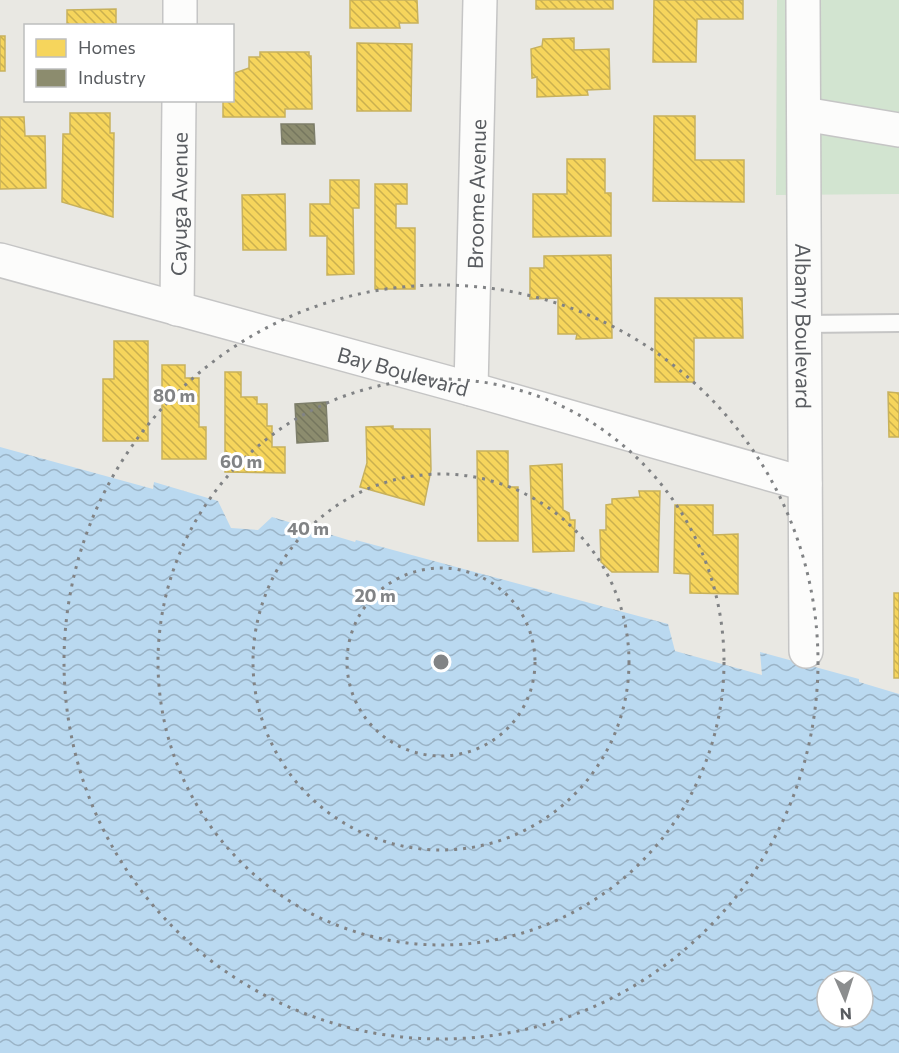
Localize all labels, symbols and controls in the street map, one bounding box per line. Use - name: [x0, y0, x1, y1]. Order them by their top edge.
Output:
- legend: [24, 24, 234, 102]
- text: Homes: [78, 36, 136, 58]
- text: Industry: [78, 66, 146, 88]
- street label: Broome Avenue: [461, 119, 490, 269]
- street label: Cayuga Avenue: [165, 132, 191, 276]
- street label: Albany Boulevard: [792, 243, 817, 409]
- street label: Bay Boulevard: [335, 341, 472, 400]
- text: 80 m: [153, 384, 195, 406]
- text: 60 m: [220, 450, 262, 472]
- text: 40 m: [287, 517, 329, 539]
- text: 20 m: [354, 584, 396, 606]
- centre of rings: [431, 652, 451, 672]
- north arrow: [815, 969, 875, 1029]
- text: N: [839, 1005, 852, 1024]

